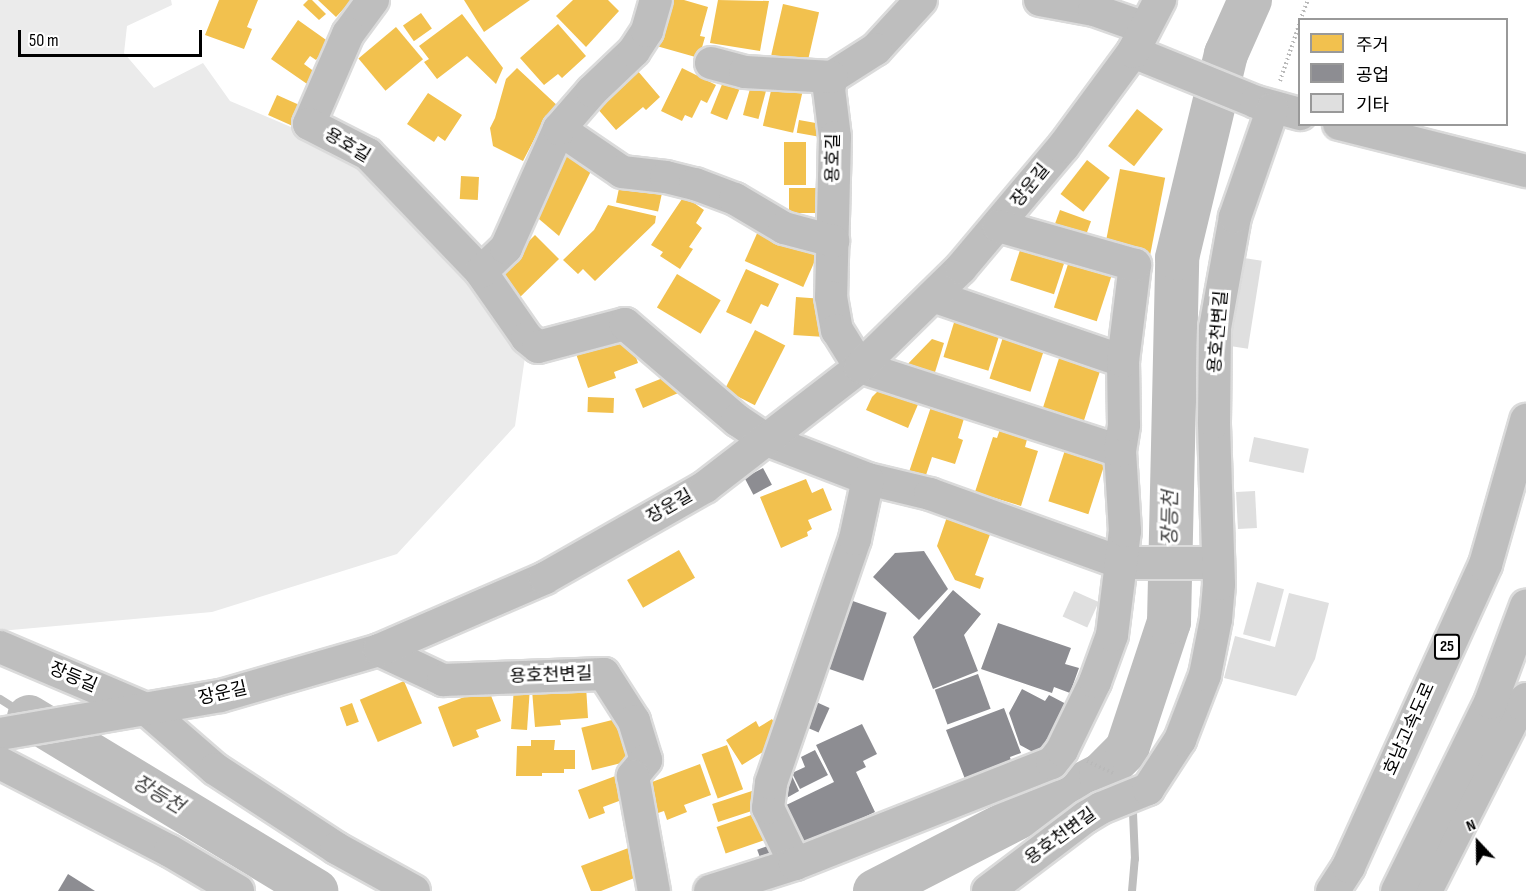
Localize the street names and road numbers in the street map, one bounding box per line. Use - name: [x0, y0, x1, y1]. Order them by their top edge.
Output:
- street label: 용호길: [320, 124, 374, 168]
- street label: 용호길: [823, 133, 845, 183]
- street label: 장운길: [1007, 160, 1055, 212]
- street label: 용호천변길: [1205, 290, 1233, 374]
- street label: 장운길: [643, 485, 697, 529]
- road number: 25: [1434, 634, 1460, 660]
- street label: 장등길: [46, 658, 100, 698]
- street label: 용호천변길: [509, 664, 593, 688]
- street label: 장운길: [196, 678, 250, 710]
- street label: 호남고속도로: [1380, 679, 1440, 779]
- street label: 용호천변길: [1021, 804, 1101, 870]

